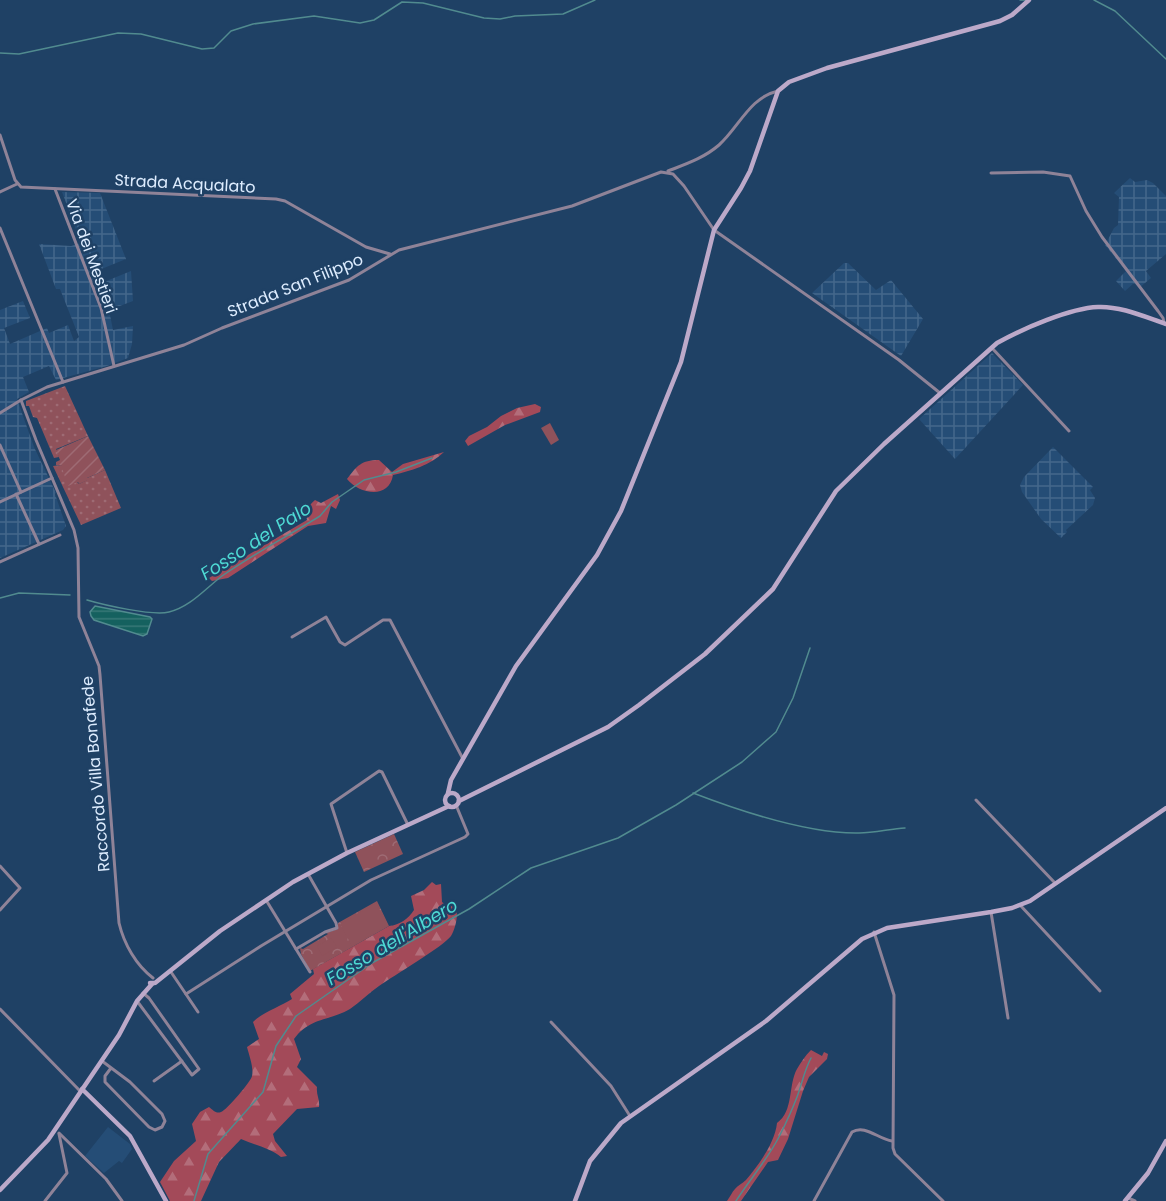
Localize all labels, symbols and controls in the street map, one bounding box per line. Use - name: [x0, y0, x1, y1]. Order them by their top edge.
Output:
- street label: Strada Acqualato: [114, 168, 256, 199]
- street label: Via dei Mestieri: [60, 196, 123, 317]
- street label: Strada San Filippo: [224, 248, 366, 323]
- water label: Fosso del Palo: [195, 495, 316, 586]
- street label: Raccordo Villa Bonafede: [75, 675, 116, 873]
- water label: Fosso dell'Albero: [321, 892, 462, 991]

